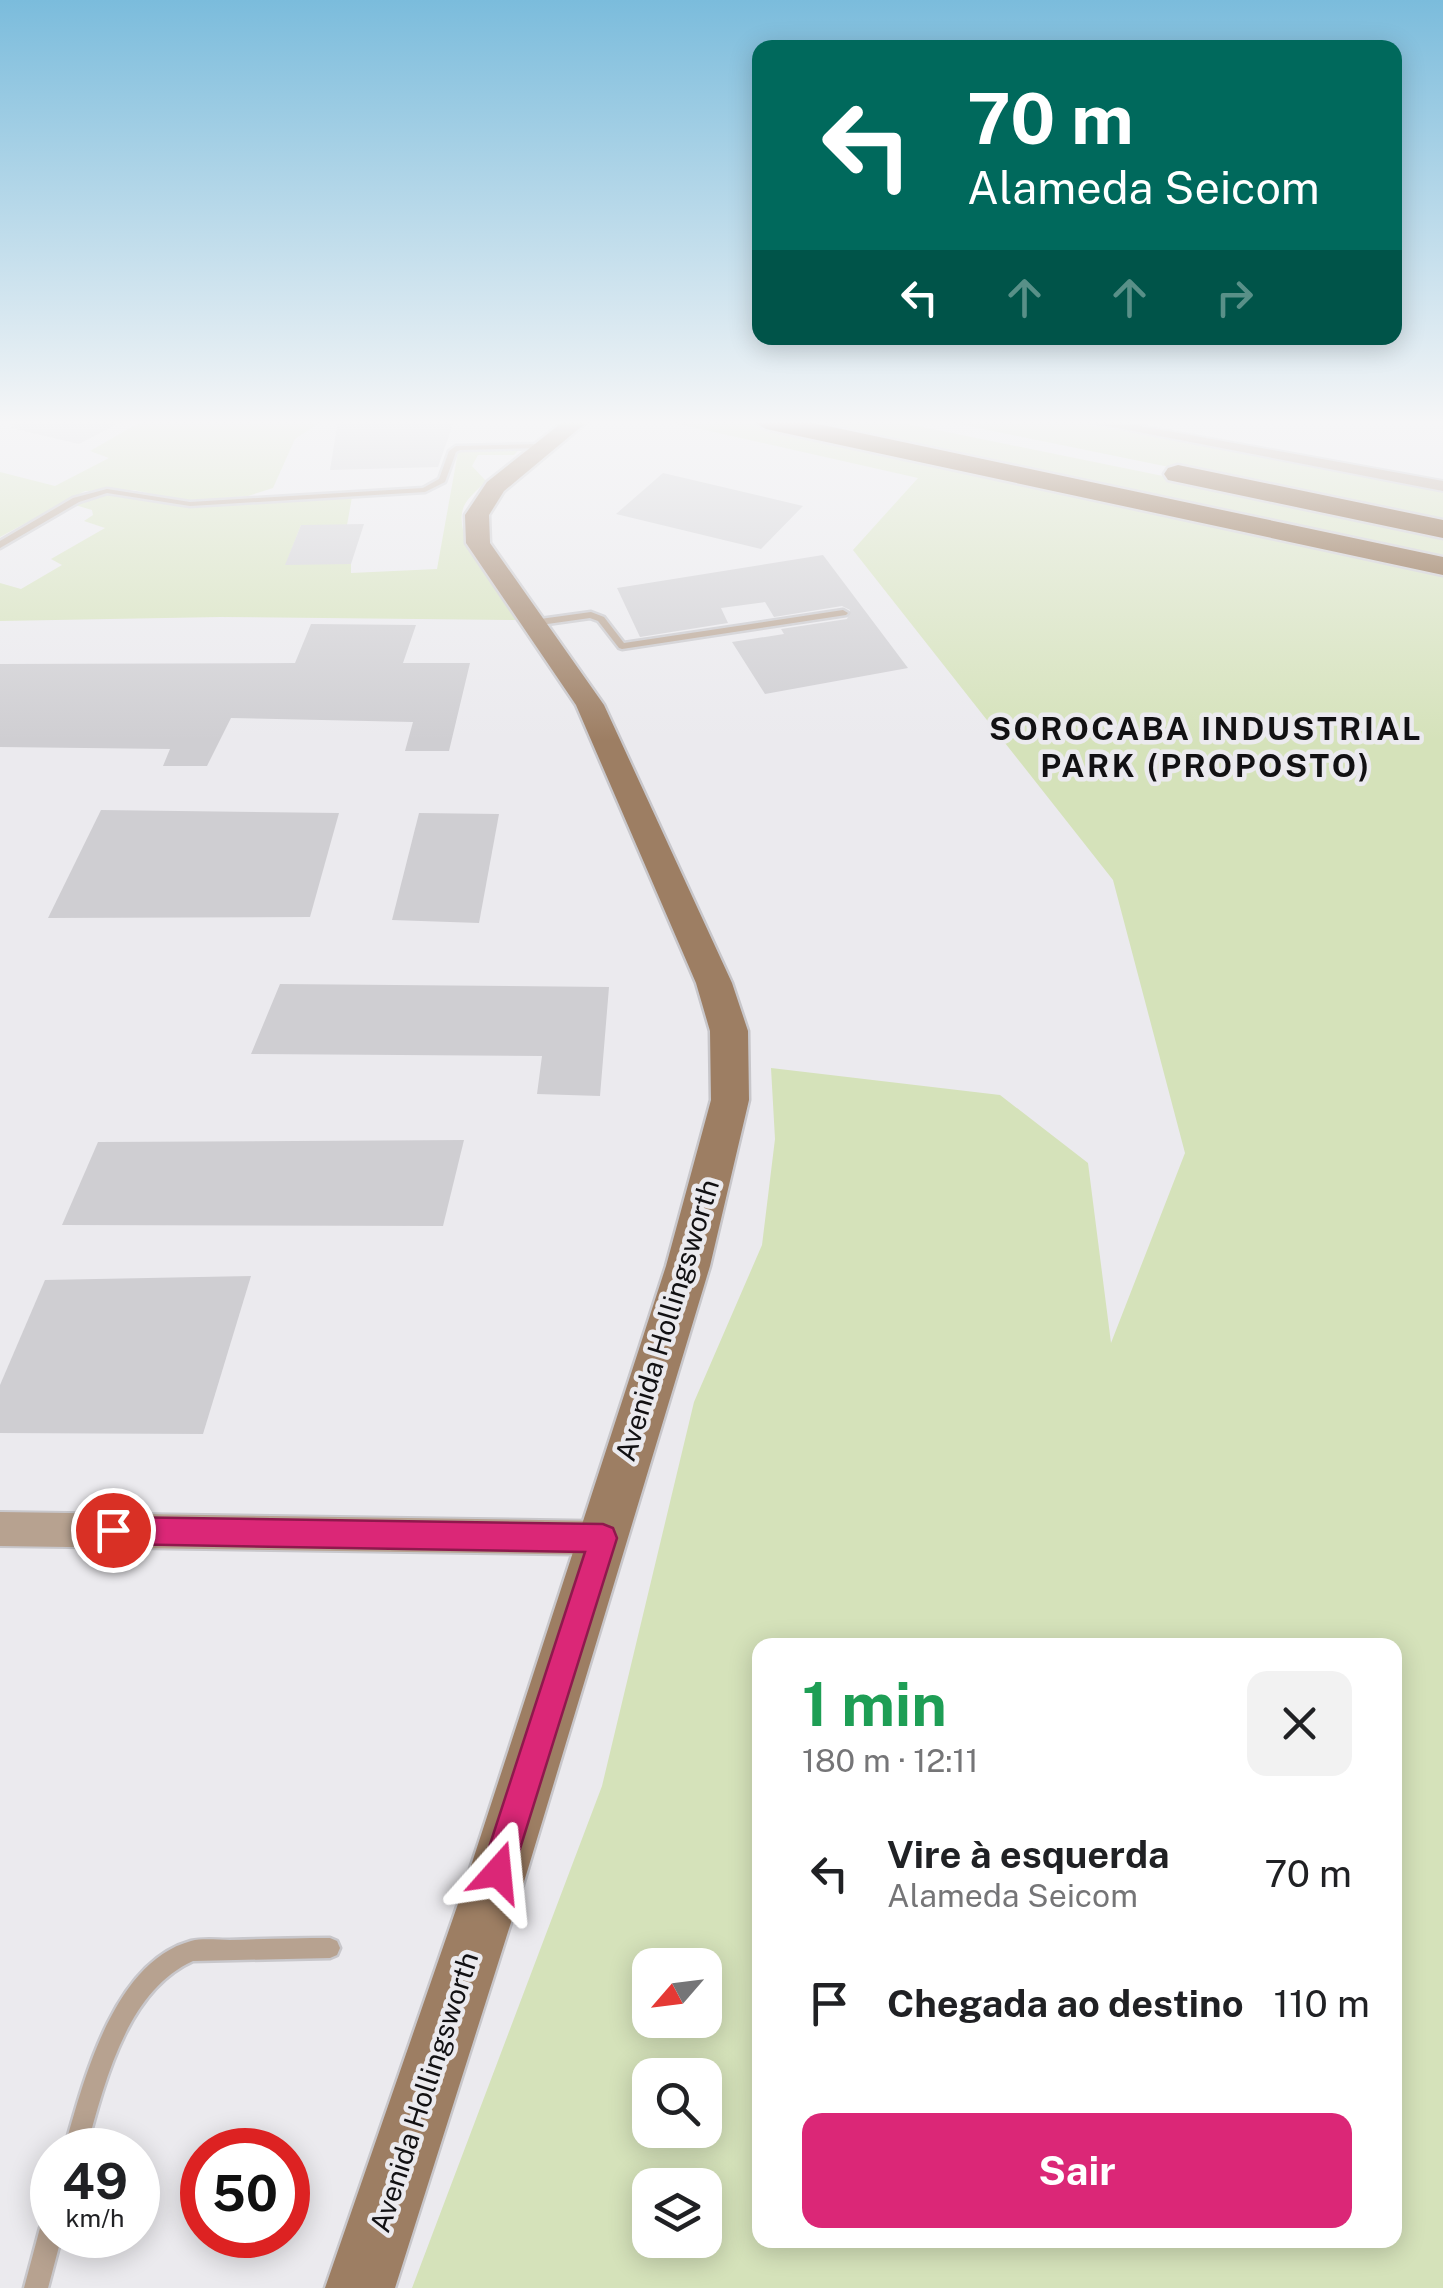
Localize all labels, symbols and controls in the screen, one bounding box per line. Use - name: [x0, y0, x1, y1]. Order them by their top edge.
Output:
- text: 70 m: [967, 77, 1134, 160]
- icon: left: [802, 80, 932, 210]
- text: Alameda Seicom: [967, 161, 1320, 214]
- icon: left: [892, 270, 947, 325]
- icon: ahead: [997, 270, 1052, 325]
- icon: ahead: [1102, 270, 1157, 325]
- icon: right: [1207, 270, 1262, 325]
- district label: SOROCABA INDUSTRIAL PARK (PROPOSTO): [989, 710, 1423, 784]
- street label: Avenida Hollingsworth: [608, 1175, 725, 1465]
- pin: [71, 1488, 156, 1573]
- icon: arrive: [86, 1503, 141, 1558]
- text: 1 min: [802, 1669, 947, 1740]
- button: close: [1247, 1671, 1352, 1776]
- text: 180 m · 12:11: [802, 1742, 979, 1779]
- position arrow: [446, 1820, 550, 1924]
- text: Vire à esquerda: [887, 1832, 1170, 1877]
- icon: left: [802, 1846, 857, 1901]
- text: 70 m: [1265, 1851, 1352, 1896]
- text: Alameda Seicom: [887, 1877, 1138, 1914]
- street label: Avenida Hollingsworth: [363, 1948, 484, 2236]
- north arrow: [632, 1948, 722, 2038]
- map controls: [632, 1948, 722, 2258]
- icon: arrive: [802, 1976, 857, 2031]
- text: Chegada ao destino: [887, 1981, 1244, 2026]
- text: 110 m: [1274, 1981, 1370, 2026]
- button: search: [632, 2058, 722, 2148]
- button: Sair: [802, 2113, 1352, 2228]
- speed limit sign: 50: [180, 2128, 310, 2258]
- text: 49: [62, 2151, 128, 2210]
- button: layers: [632, 2168, 722, 2258]
- text: km/h: [66, 2203, 124, 2233]

